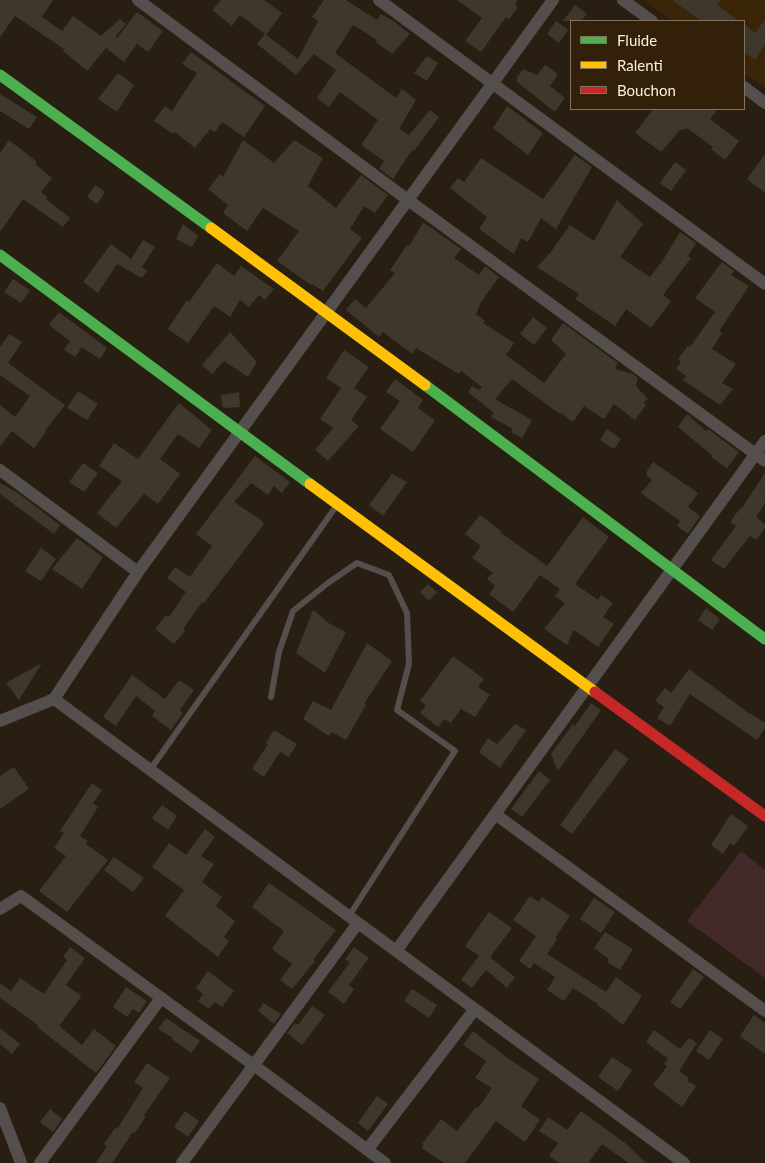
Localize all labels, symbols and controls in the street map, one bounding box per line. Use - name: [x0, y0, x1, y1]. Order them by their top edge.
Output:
- legend: [570, 20, 745, 110]
- text: Fluide: [617, 31, 657, 49]
- text: Ralenti: [617, 56, 663, 74]
- text: Bouchon: [617, 81, 676, 99]

